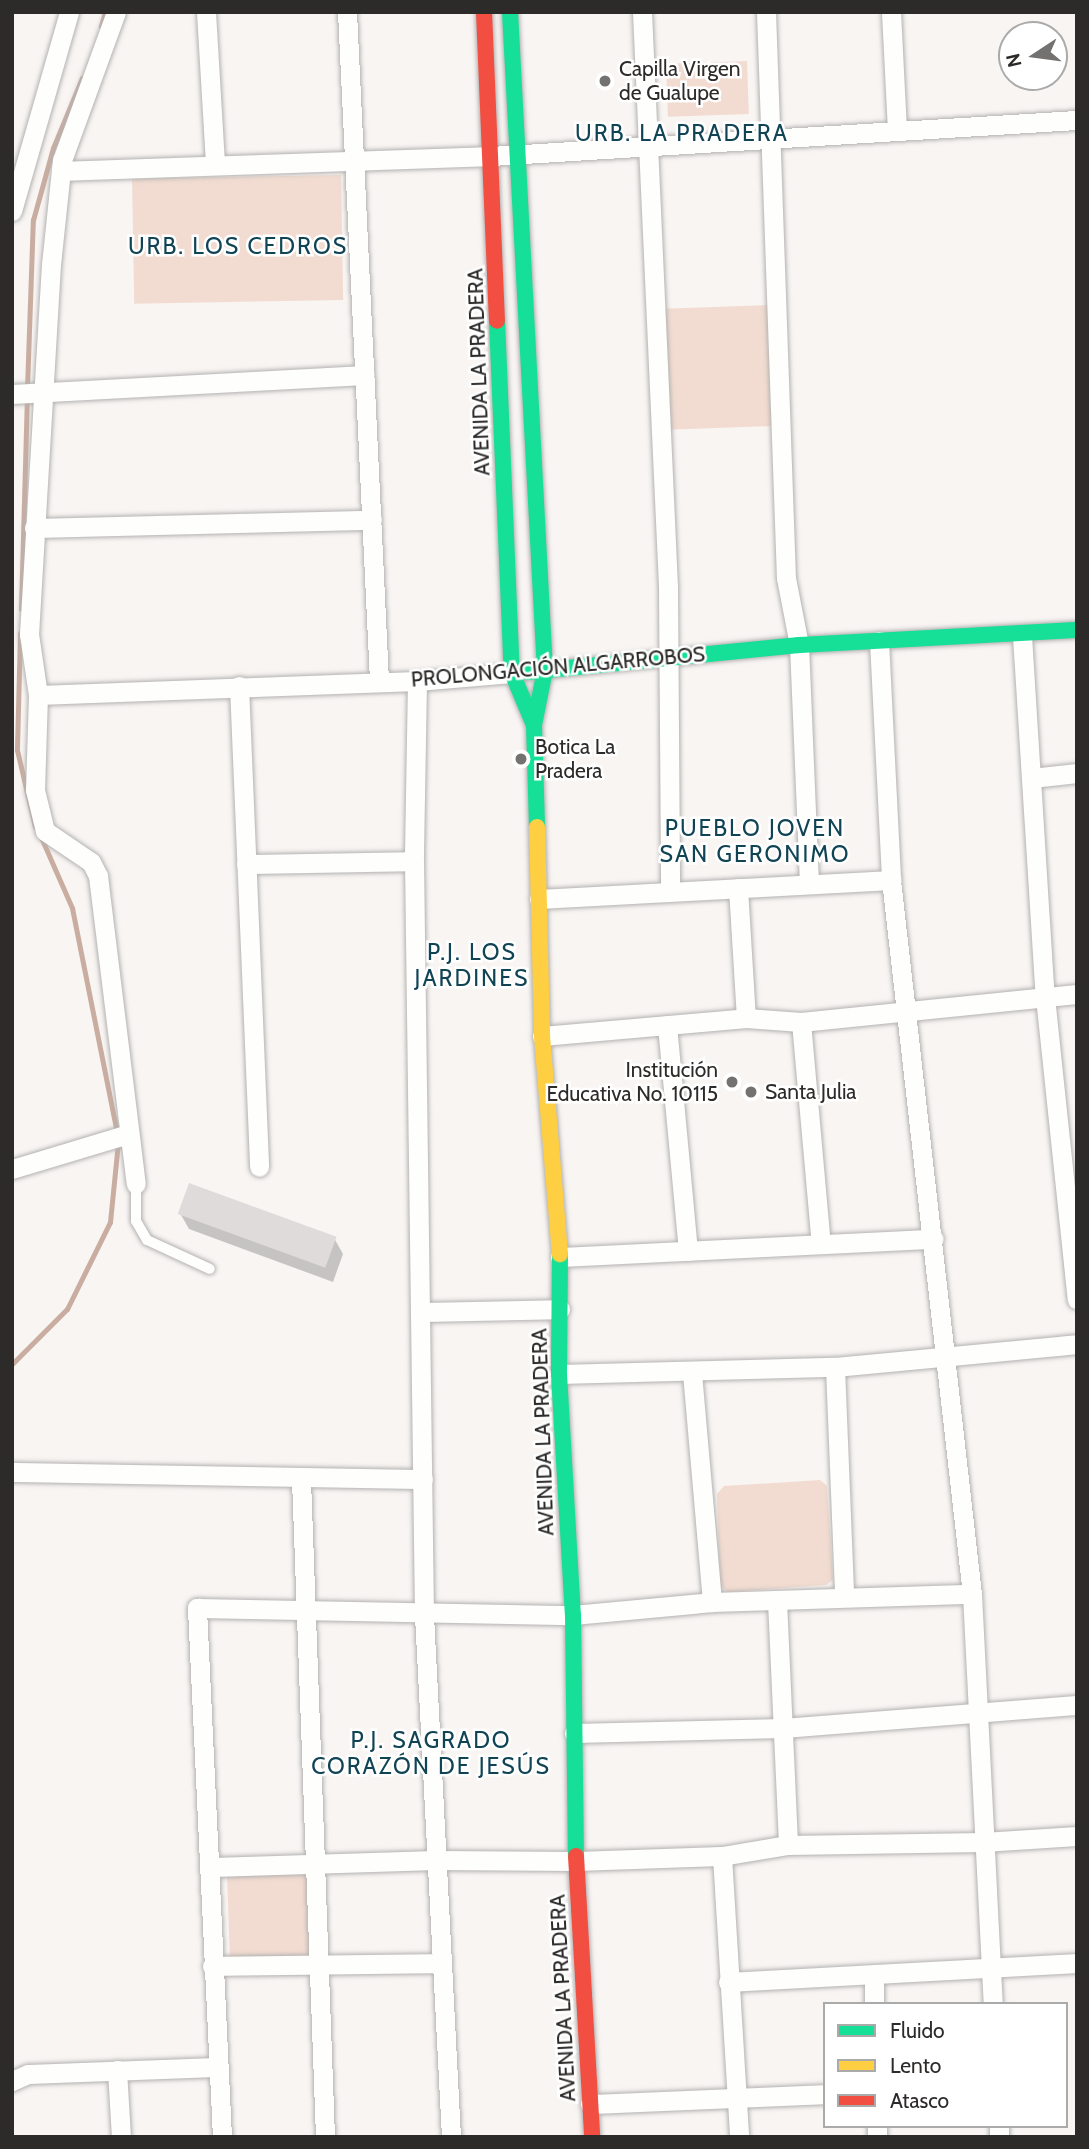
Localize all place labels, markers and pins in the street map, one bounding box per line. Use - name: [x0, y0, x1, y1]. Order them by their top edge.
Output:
- place label: Capilla Virgen de Gualupe: [619, 56, 741, 106]
- marker: Capilla Virgen de Gualupe: [597, 73, 613, 89]
- place label: Botica La Pradera: [535, 734, 615, 784]
- marker: Botica La Pradera: [513, 751, 529, 767]
- place label: Institución Educativa No. 10115: [546, 1057, 718, 1107]
- marker: Institución Educativa No. 10115: [724, 1074, 740, 1090]
- place label: Santa Julia: [765, 1079, 856, 1105]
- marker: Santa Julia: [743, 1084, 759, 1100]

